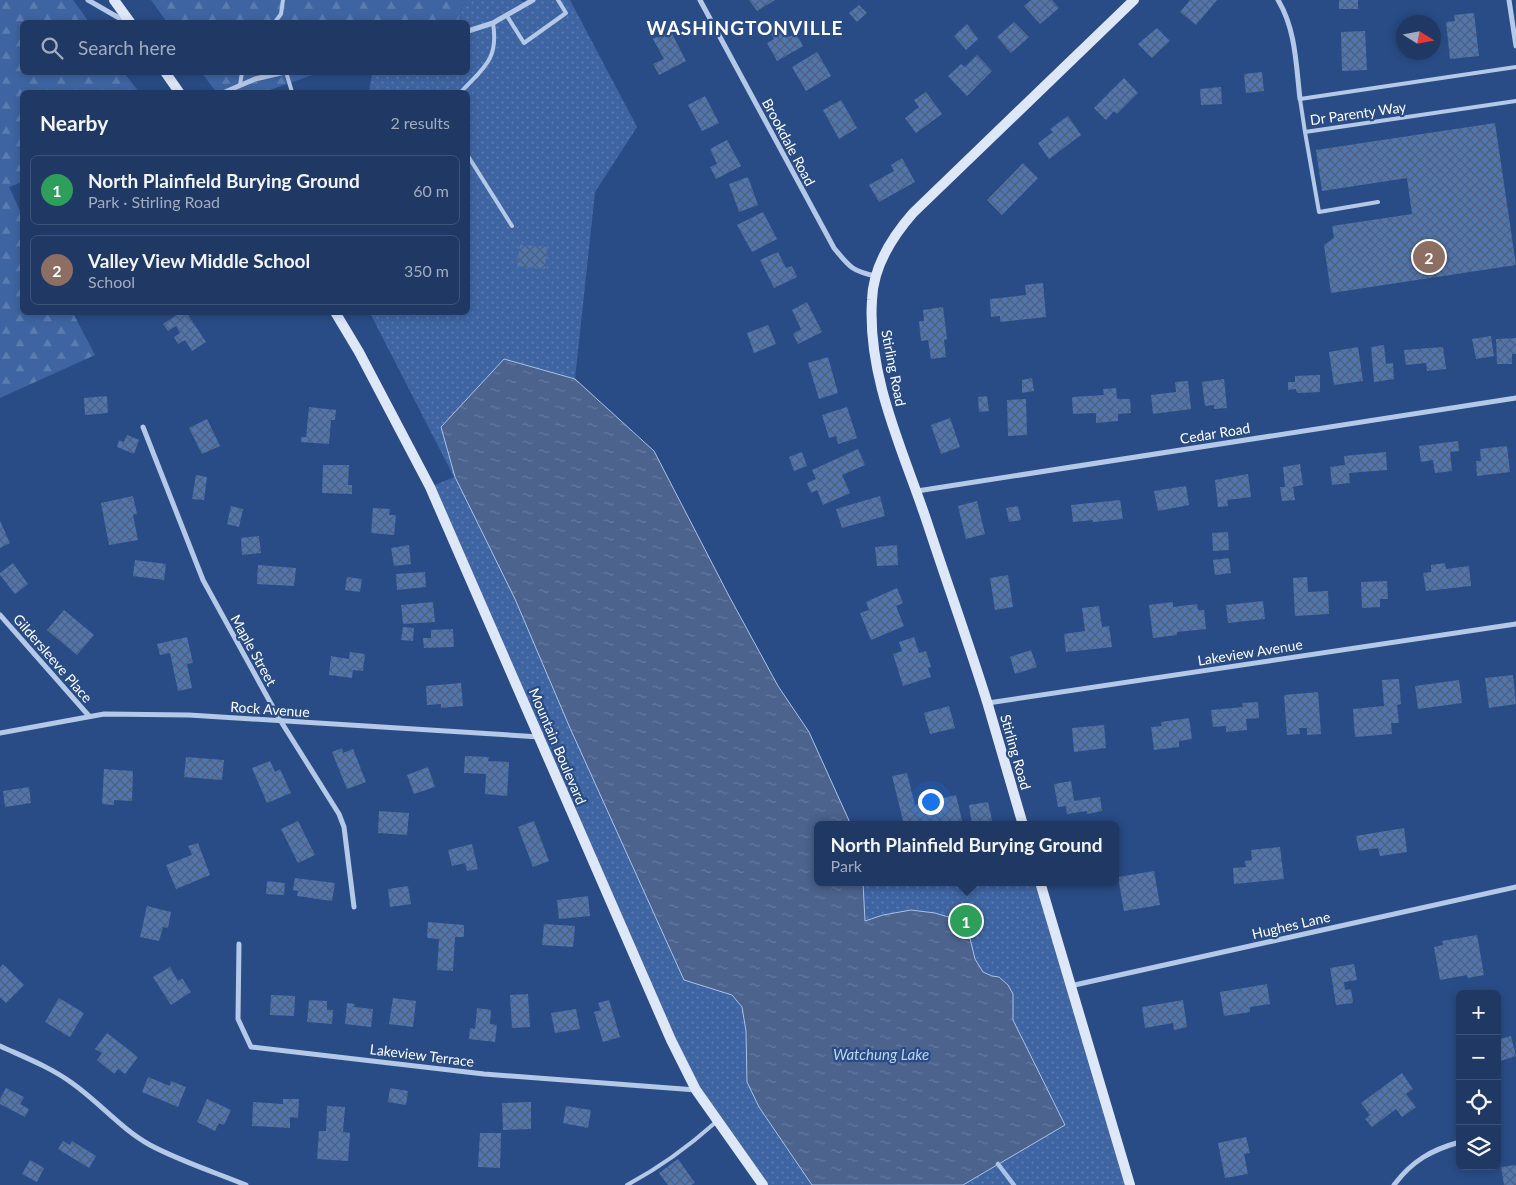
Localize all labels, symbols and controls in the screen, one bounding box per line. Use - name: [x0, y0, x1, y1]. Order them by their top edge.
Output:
- north arrow: [1396, 15, 1441, 60]
- district label: WASHINGTONVILLE: [647, 16, 843, 39]
- search box: [20, 20, 470, 75]
- icon: search: [38, 34, 66, 62]
- text: Search here: [78, 36, 176, 59]
- street label: Brookdale Road: [759, 95, 819, 189]
- street label: Dr Parenty Way: [1309, 98, 1408, 128]
- text: Nearby: [40, 110, 108, 135]
- text: 2 results: [390, 113, 450, 132]
- text: North Plainfield Burying Ground: [88, 169, 360, 192]
- text: 1: [52, 181, 62, 200]
- text: 60 m: [413, 181, 449, 200]
- text: Park · Stirling Road: [88, 192, 220, 211]
- pin: 2: [1413, 238, 1445, 276]
- text: Valley View Middle School: [88, 249, 310, 272]
- text: 2: [52, 261, 62, 280]
- text: 350 m: [404, 261, 449, 280]
- text: School: [88, 272, 135, 291]
- street label: Stirling Road: [878, 328, 910, 408]
- street label: Cedar Road: [1179, 419, 1251, 447]
- street label: Gildersleeve Place: [10, 610, 96, 706]
- street label: Maple Street: [227, 611, 281, 689]
- street label: Lakeview Avenue: [1196, 635, 1304, 669]
- street label: Mountain Boulevard: [526, 685, 590, 807]
- street label: Rock Avenue: [230, 698, 310, 720]
- street label: Stirling Road: [997, 712, 1035, 792]
- your location: [918, 789, 944, 815]
- popup: [814, 821, 1119, 886]
- text: North Plainfield Burying Ground: [831, 833, 1102, 856]
- text: Park: [831, 856, 862, 875]
- pin: 1: [950, 902, 982, 940]
- street label: Hughes Lane: [1250, 908, 1332, 942]
- map controls: [1456, 990, 1501, 1170]
- button: +: [1456, 990, 1501, 1035]
- button: −: [1456, 1035, 1501, 1080]
- street label: Lakeview Terrace: [369, 1040, 475, 1070]
- water label: Watchung Lake: [833, 1045, 929, 1063]
- button: locate: [1456, 1080, 1501, 1125]
- button: layers: [1456, 1125, 1501, 1170]

